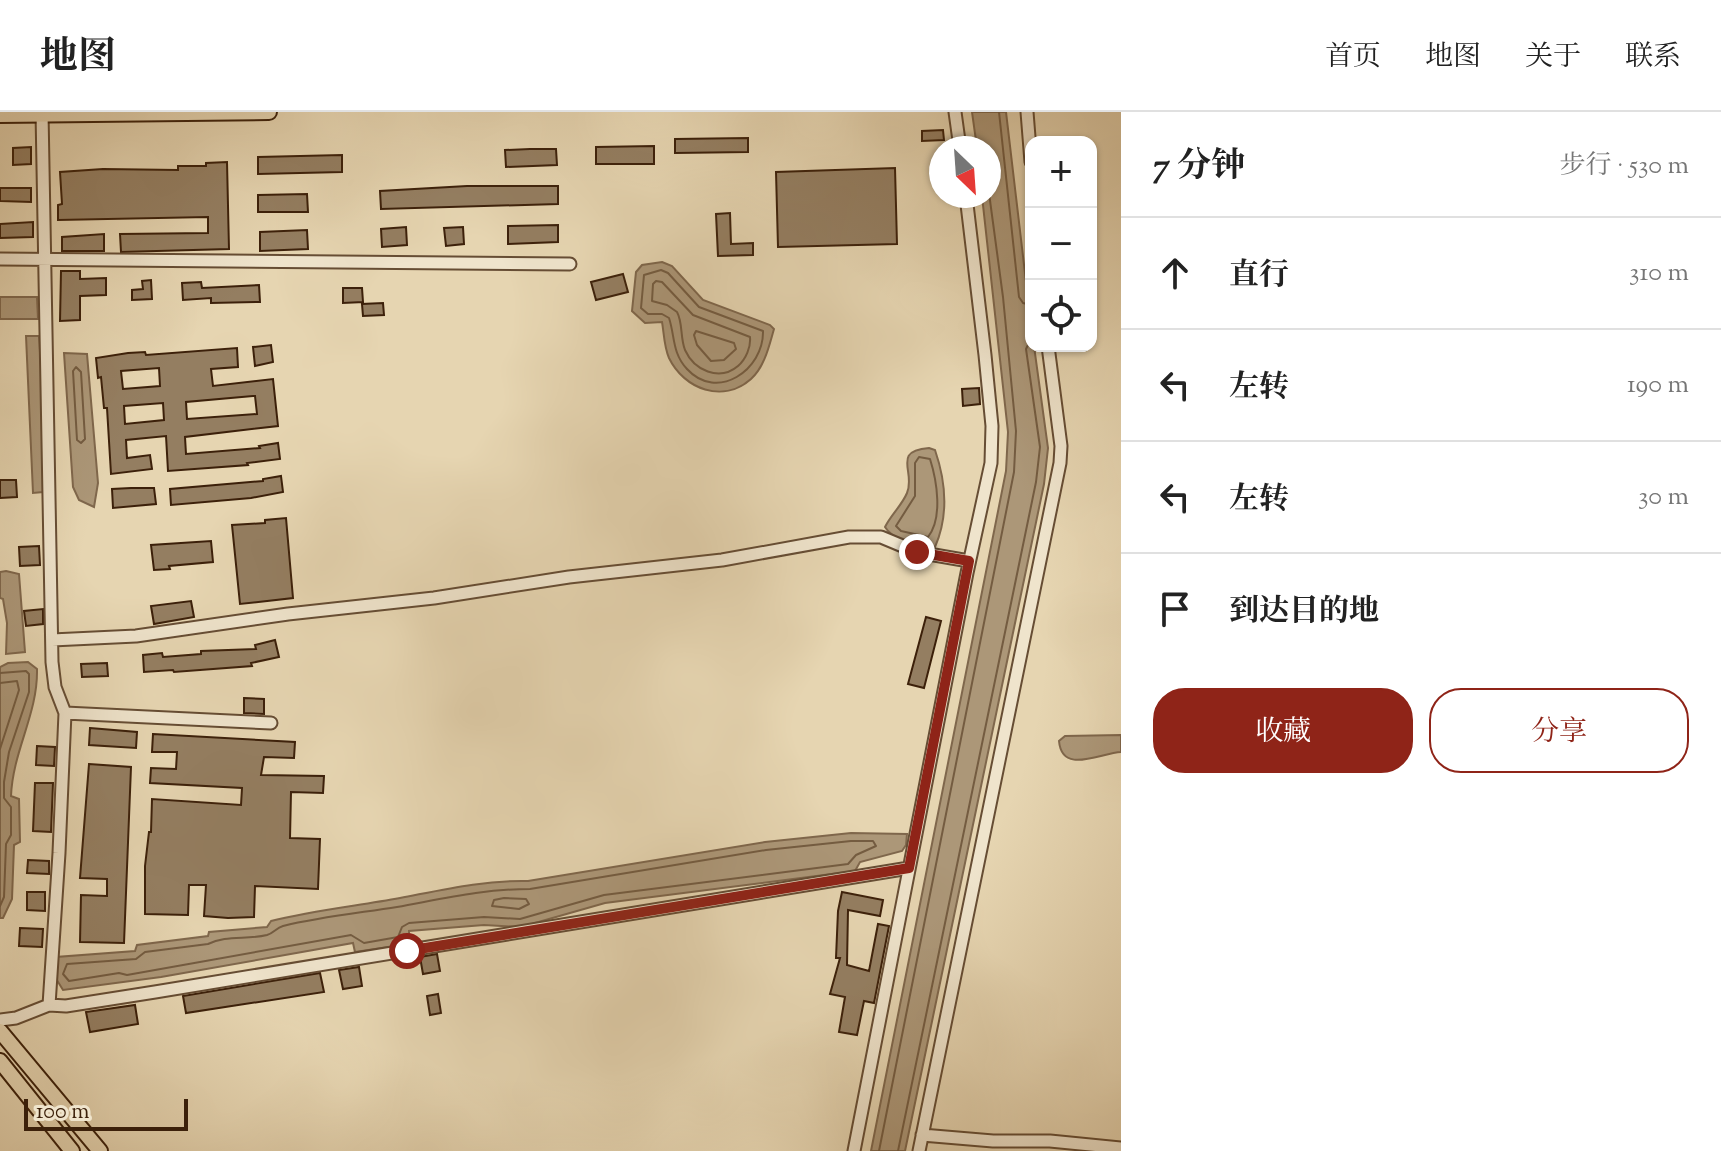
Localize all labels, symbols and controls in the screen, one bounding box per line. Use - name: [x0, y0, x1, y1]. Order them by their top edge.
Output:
- text: 地图: [40, 32, 116, 86]
- text: 首页: [1325, 38, 1381, 78]
- text: 地图: [1425, 38, 1481, 78]
- text: 关于: [1525, 38, 1581, 78]
- text: 联系: [1625, 38, 1681, 78]
- north arrow: [929, 136, 1001, 208]
- map controls: [1025, 136, 1097, 352]
- button: +: [1025, 136, 1097, 208]
- text: 7 分钟: [1153, 143, 1245, 192]
- text: 步行 · 530 m: [1559, 148, 1689, 185]
- button: −: [1025, 208, 1097, 280]
- icon: ahead: [1153, 251, 1197, 295]
- text: 直行: [1229, 255, 1289, 298]
- text: 310 m: [1629, 255, 1689, 292]
- button: locate: [1025, 280, 1097, 352]
- icon: left: [1153, 363, 1197, 407]
- text: 左转: [1229, 367, 1289, 410]
- text: 190 m: [1627, 367, 1689, 404]
- icon: left: [1153, 475, 1197, 519]
- text: 左转: [1229, 479, 1289, 522]
- text: 30 m: [1638, 479, 1689, 516]
- route end: [899, 534, 935, 570]
- icon: arrive: [1153, 587, 1197, 631]
- text: 到达目的地: [1229, 591, 1379, 634]
- button: 收藏: [1153, 688, 1413, 773]
- button: 分享: [1429, 688, 1689, 773]
- route start: [389, 933, 425, 969]
- scale bar: [24, 1095, 188, 1131]
- text: 100 m: [36, 1097, 89, 1129]

